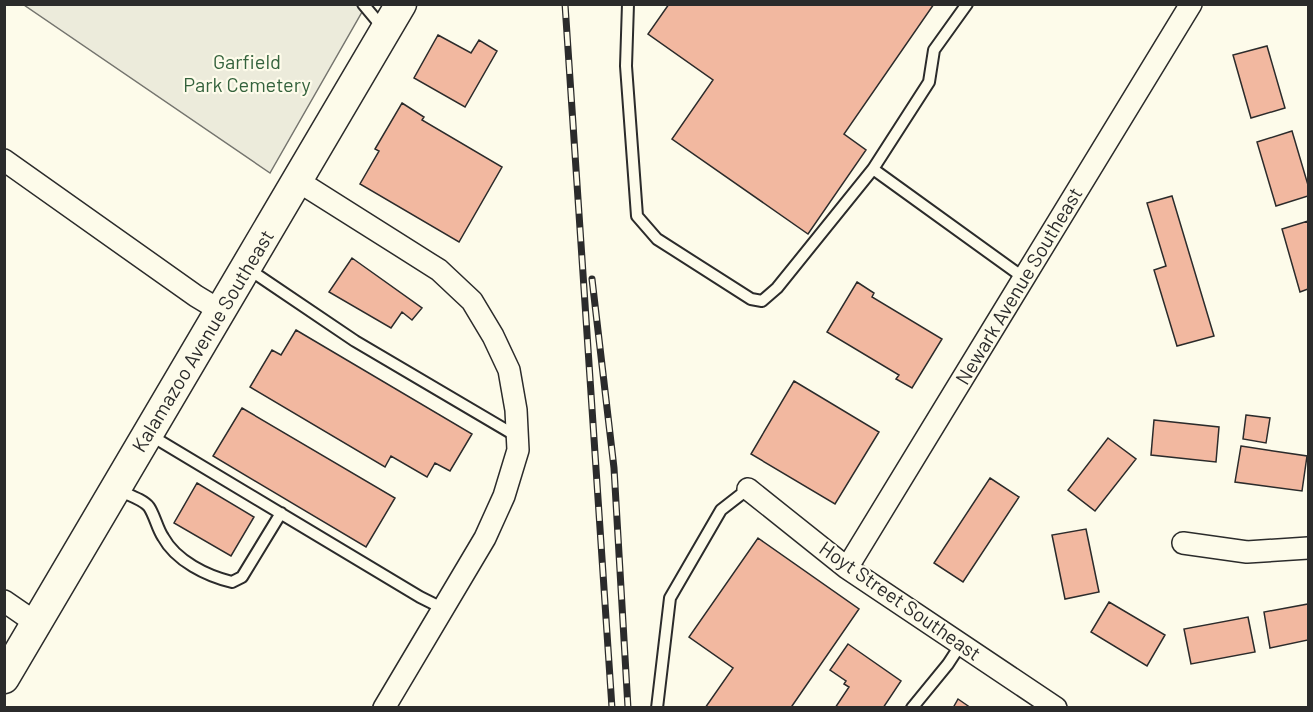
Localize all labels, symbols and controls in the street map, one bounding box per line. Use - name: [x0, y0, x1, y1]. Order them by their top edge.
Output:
- park label: Garfield Park Cemetery: [183, 49, 311, 96]
- street label: Newark Avenue Southeast: [950, 182, 1087, 389]
- street label: Kalamazoo Avenue Southeast: [126, 225, 278, 456]
- street label: Hoyt Street Southeast: [815, 535, 986, 665]

